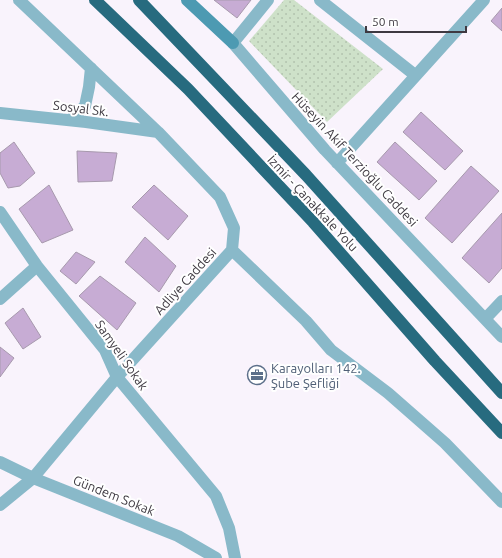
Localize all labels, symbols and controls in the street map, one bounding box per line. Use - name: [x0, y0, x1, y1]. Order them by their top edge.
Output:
- scale bar: [366, 8, 466, 34]
- text: 50 m: [372, 15, 399, 28]
- street label: Hüseyin Akif Terzioğlu Caddesi: [289, 89, 421, 229]
- street label: Sosyal Sk.: [52, 98, 110, 118]
- street label: İzmir - Çanakkale Yolu: [265, 152, 362, 254]
- street label: Adliye Caddesi: [151, 245, 219, 317]
- street label: Samyeli Sokak: [93, 317, 151, 393]
- place label: Karayolları 142. Şube Şefliği: [271, 361, 361, 390]
- office icon: Karayolları 142. Şube Şefliği: [246, 364, 268, 386]
- street label: Gündem Sokak: [71, 472, 157, 518]

